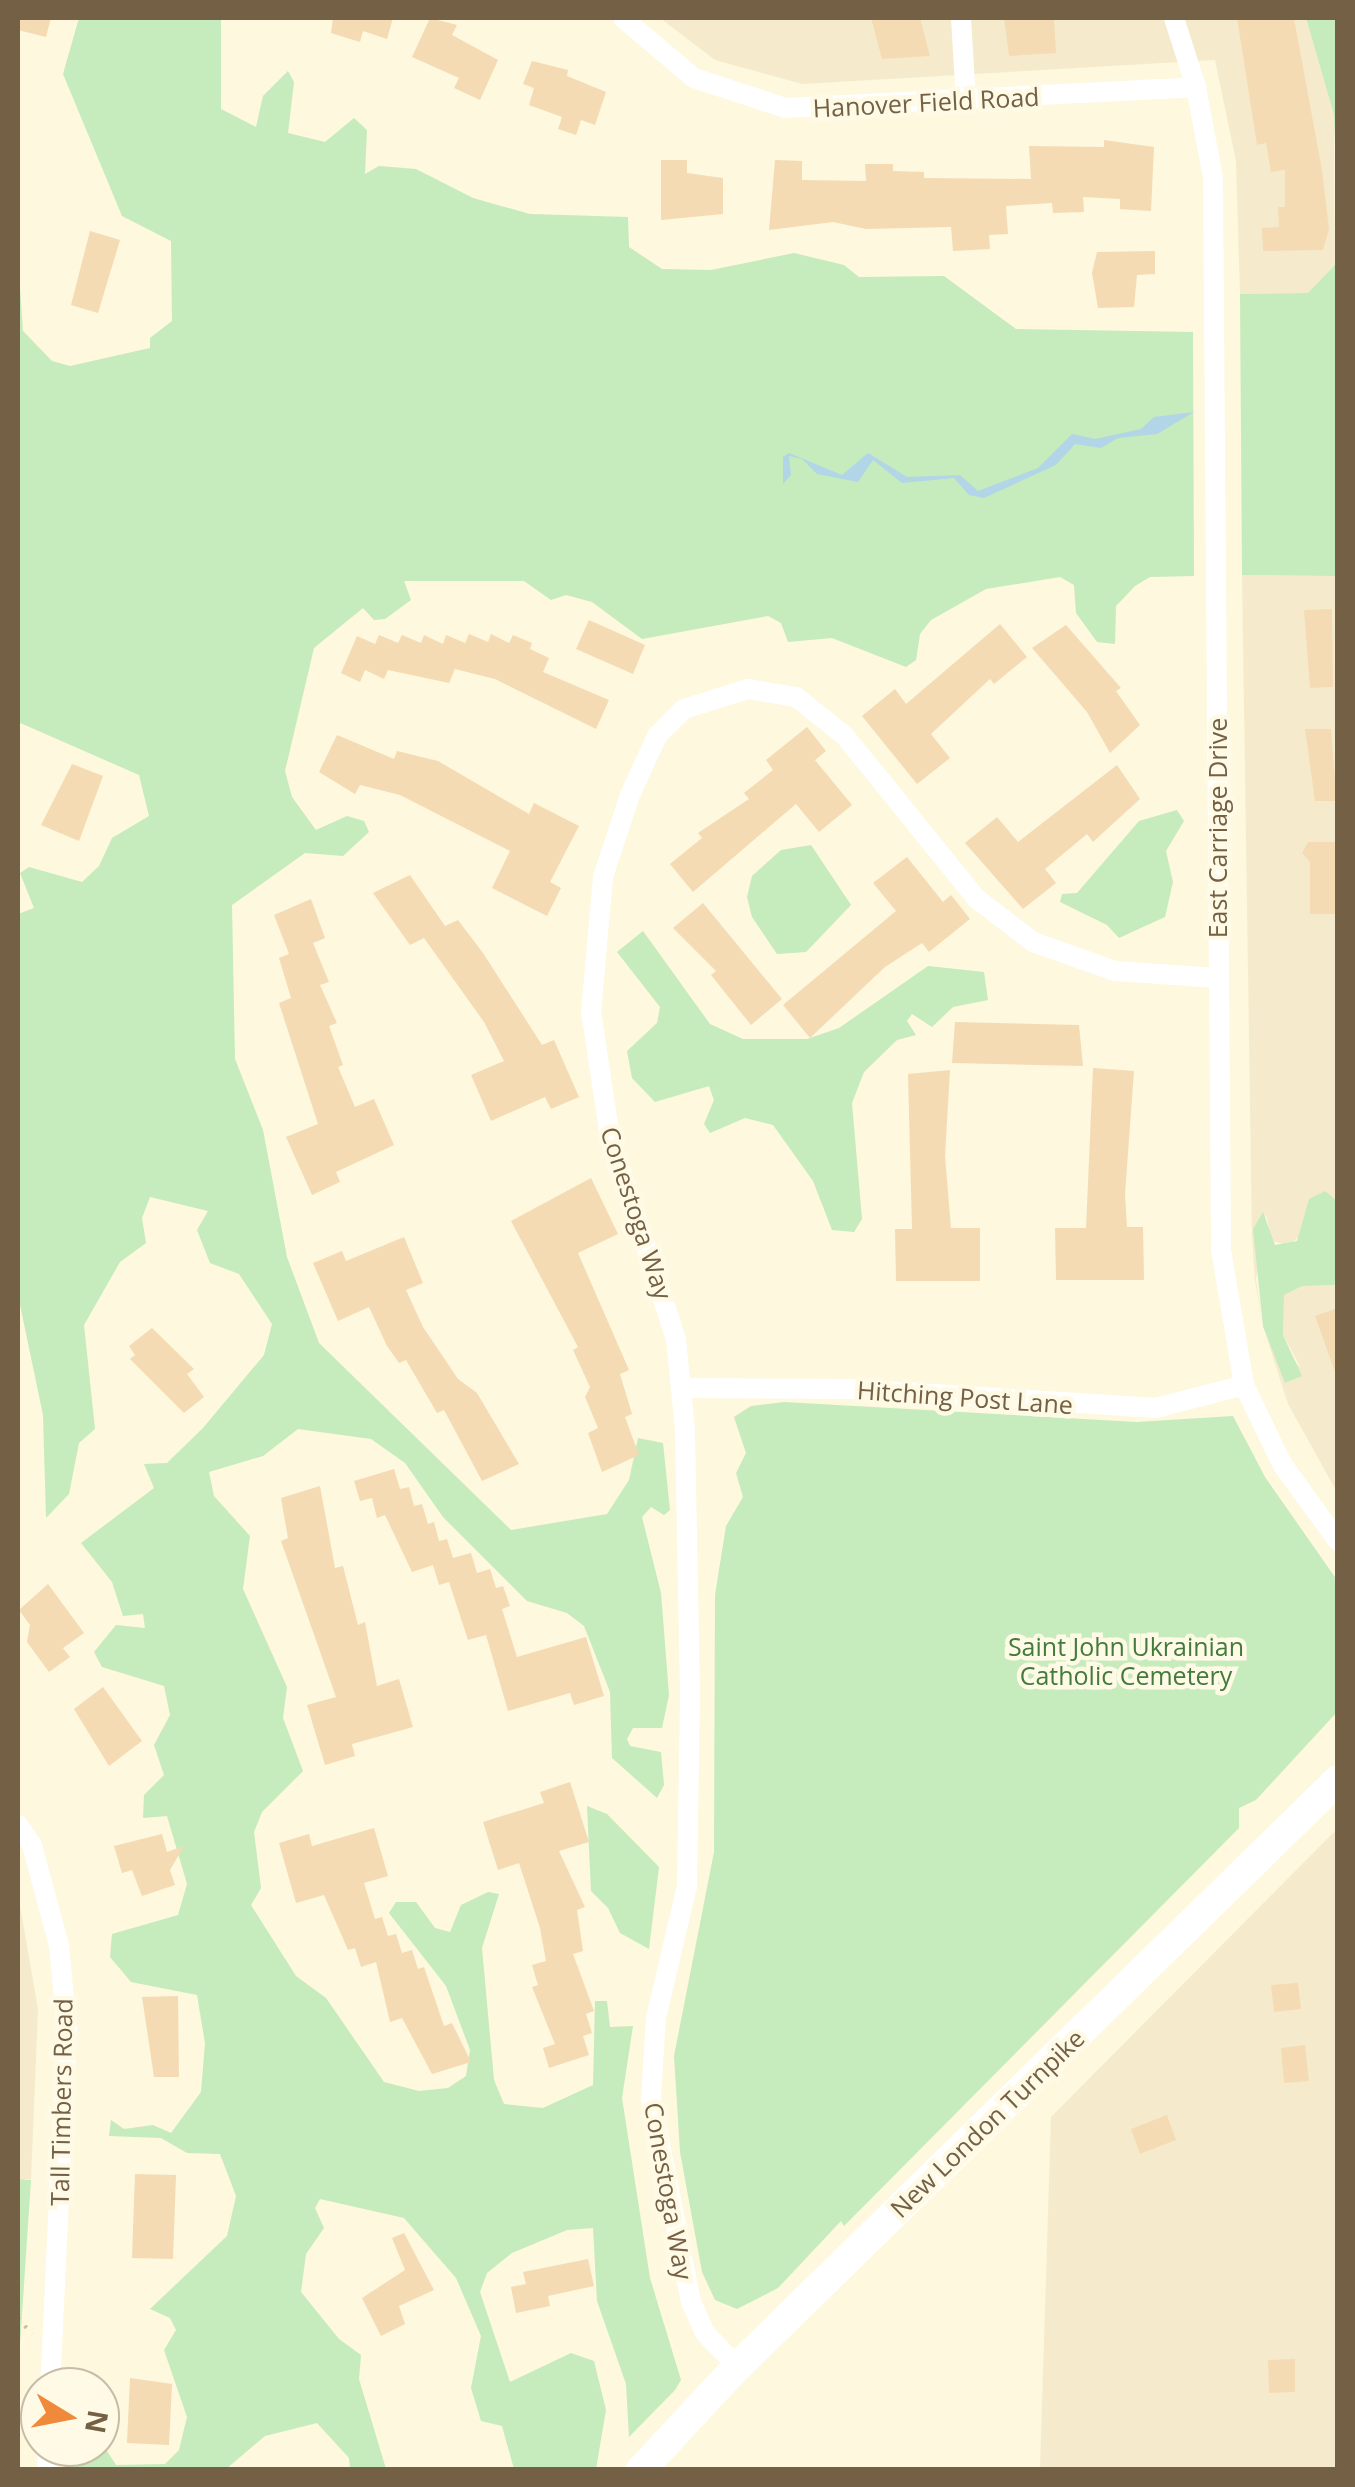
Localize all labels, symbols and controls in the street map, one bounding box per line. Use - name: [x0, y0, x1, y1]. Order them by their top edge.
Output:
- street label: Hanover Field Road: [812, 81, 1040, 123]
- street label: East Carriage Drive: [1202, 718, 1232, 938]
- street label: Conestoga Way: [595, 1123, 679, 1303]
- street label: Hitching Post Lane: [856, 1374, 1074, 1420]
- park label: Saint John Ukrainian Catholic Cemetery: [1008, 1632, 1244, 1691]
- street label: Tall Timbers Road: [44, 1998, 78, 2206]
- street label: New London Turnpike: [884, 2023, 1090, 2223]
- street label: Conestoga Way: [639, 2100, 699, 2282]
- north arrow: [20, 2367, 120, 2467]
- text: N: [77, 2407, 118, 2436]

